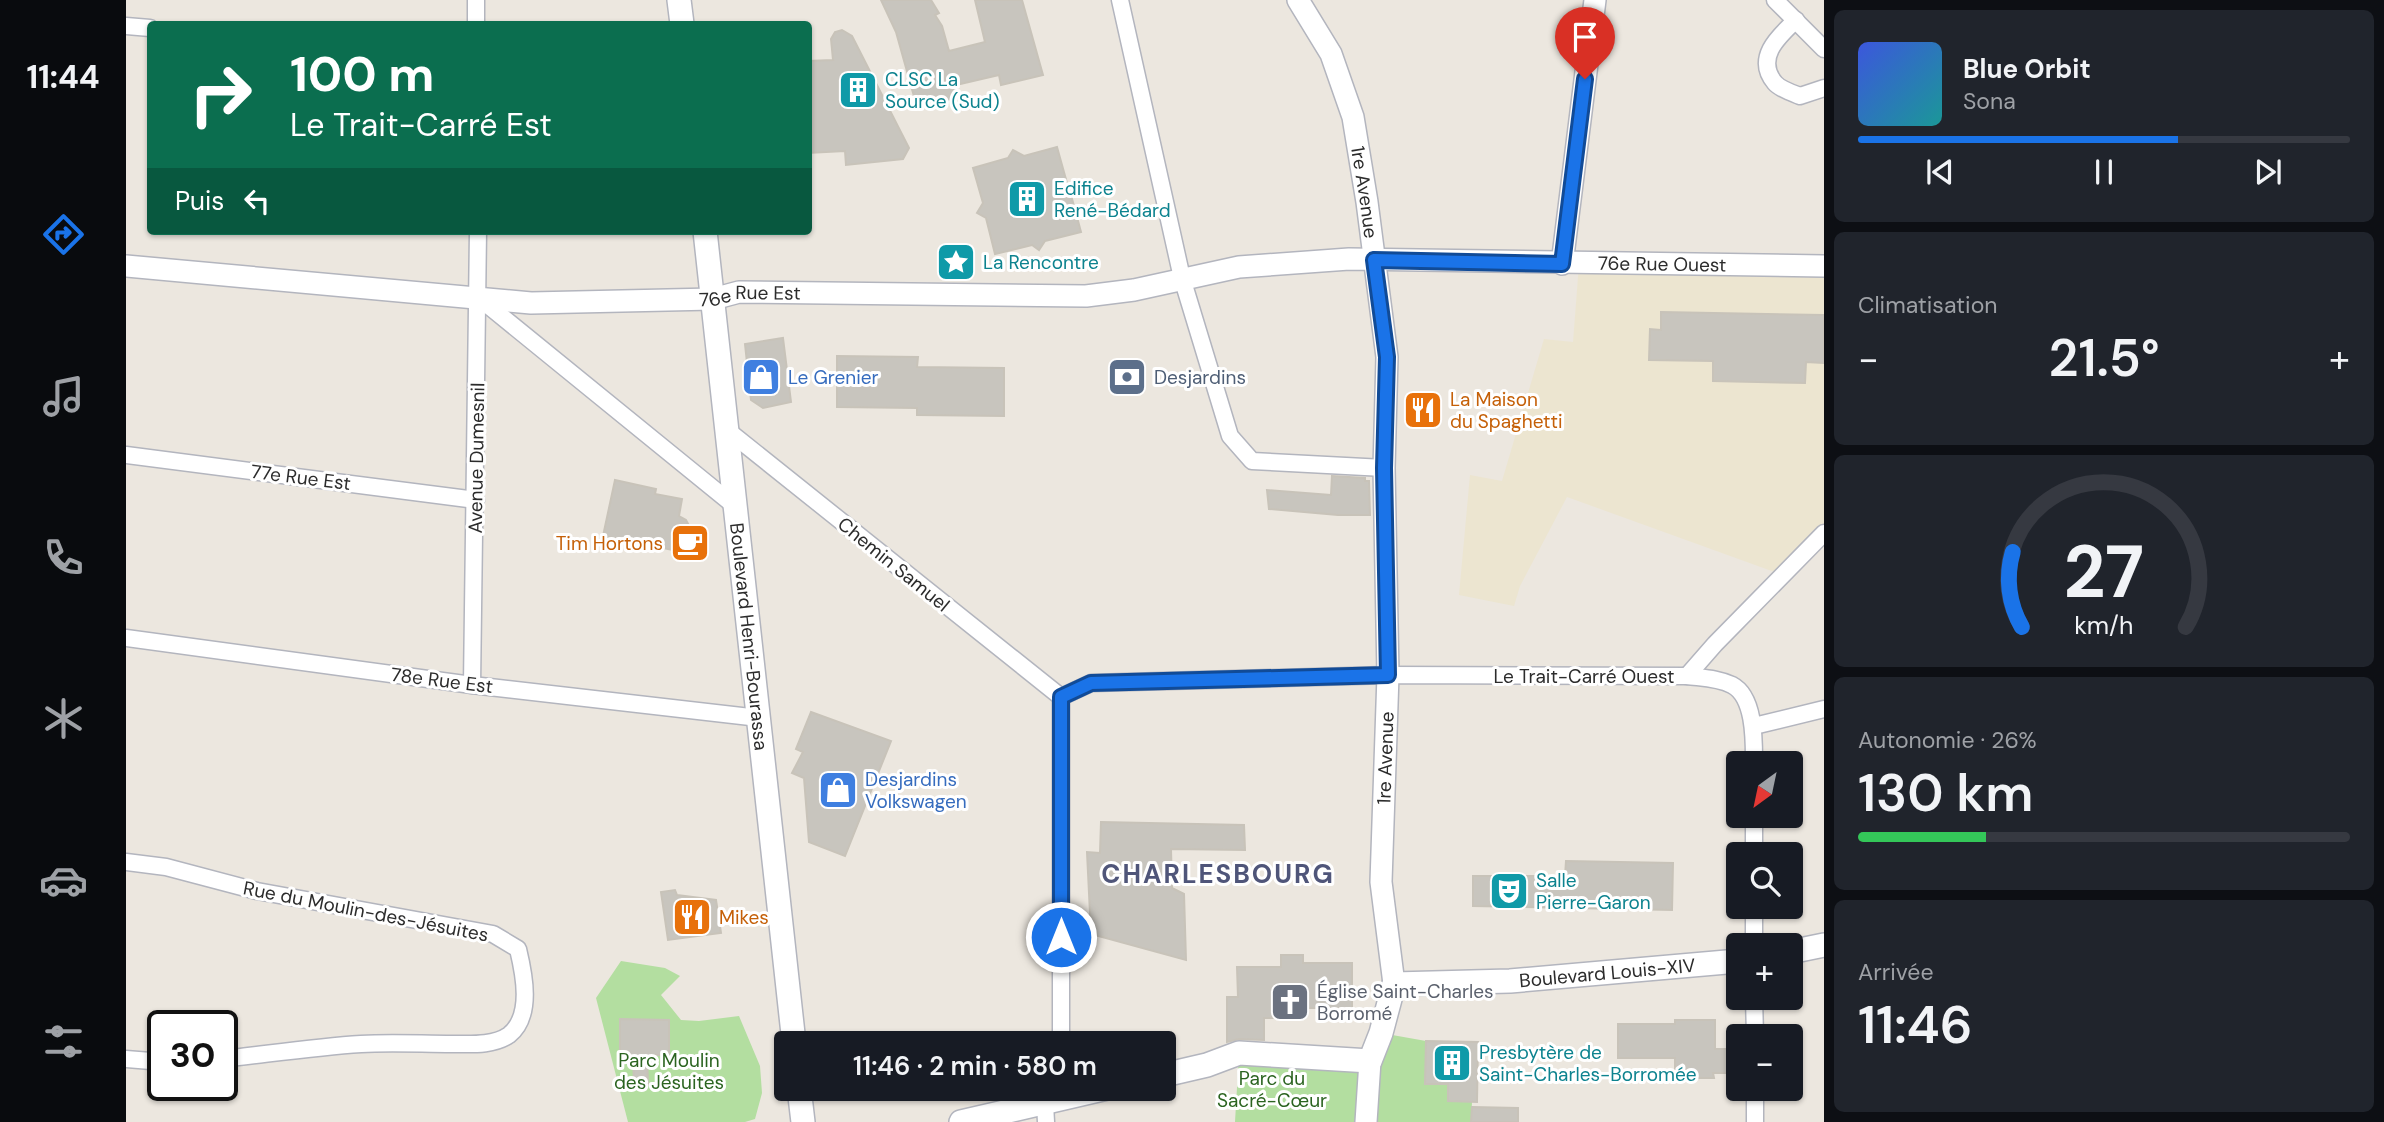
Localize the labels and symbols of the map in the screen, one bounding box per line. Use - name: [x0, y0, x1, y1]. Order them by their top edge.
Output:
- pin: [1555, 7, 1615, 79]
- place label: CLSC La Source (Sud): [885, 67, 1000, 114]
- building icon: CLSC La Source (Sud): [837, 69, 879, 111]
- street label: 1re Avenue: [1345, 144, 1384, 240]
- place label: Edifice René-Bédard: [1054, 176, 1171, 223]
- building icon: Edifice René-Bédard: [1006, 178, 1048, 220]
- place icon: La Rencontre: [935, 241, 977, 283]
- place label: La Rencontre: [983, 250, 1099, 275]
- street label: 76e Rue Ouest: [1598, 251, 1727, 278]
- street label: 76e Rue Est: [699, 280, 801, 313]
- shop icon: Le Grenier: [740, 356, 782, 398]
- bank icon: Desjardins: [1106, 356, 1148, 398]
- place label: Le Grenier: [788, 365, 879, 390]
- place label: Desjardins: [1154, 365, 1246, 390]
- street label: Avenue Dumesnil: [463, 383, 490, 533]
- place label: La Maison du Spaghetti: [1450, 387, 1563, 434]
- restaurant icon: La Maison du Spaghetti: [1402, 389, 1444, 431]
- street label: 77e Rue Est: [250, 459, 352, 496]
- street label: Chemin Samuel: [833, 512, 955, 617]
- cafe icon: Tim Hortons: [669, 522, 711, 564]
- street label: Boulevard Henri-Bourassa: [724, 522, 774, 752]
- place label: Tim Hortons: [556, 531, 663, 556]
- street label: 78e Rue Est: [390, 662, 494, 699]
- street label: Le Trait-Carré Ouest: [1493, 664, 1675, 689]
- street label: 1re Avenue: [1371, 711, 1400, 805]
- north arrow: [1726, 751, 1802, 828]
- place label: Desjardins Volkswagen: [865, 767, 967, 814]
- shop icon: Desjardins Volkswagen: [817, 769, 859, 811]
- district label: CHARLESBOURG: [1101, 857, 1335, 891]
- place label: Salle Pierre-Garon: [1536, 868, 1651, 915]
- theatre icon: Salle Pierre-Garon: [1488, 870, 1530, 912]
- street label: Rue du Moulin-des-Jésuites: [241, 875, 491, 948]
- restaurant icon: Mikes: [671, 896, 713, 938]
- position arrow: [1024, 900, 1098, 974]
- place label: Mikes: [719, 905, 769, 930]
- street label: Boulevard Louis-XIV: [1518, 953, 1697, 993]
- place label: Église Saint-Charles Borromé: [1317, 979, 1494, 1026]
- church icon: Église Saint-Charles Borromé: [1269, 981, 1311, 1023]
- speed limit sign: 30: [147, 1010, 238, 1101]
- place label: Presbytère de Saint-Charles-Borromée: [1479, 1040, 1697, 1087]
- building icon: Presbytère de Saint-Charles-Borromée: [1431, 1042, 1473, 1084]
- park label: Parc Moulin des Jésuites: [614, 1048, 724, 1095]
- park label: Parc du Sacré-Cœur: [1217, 1066, 1327, 1113]

